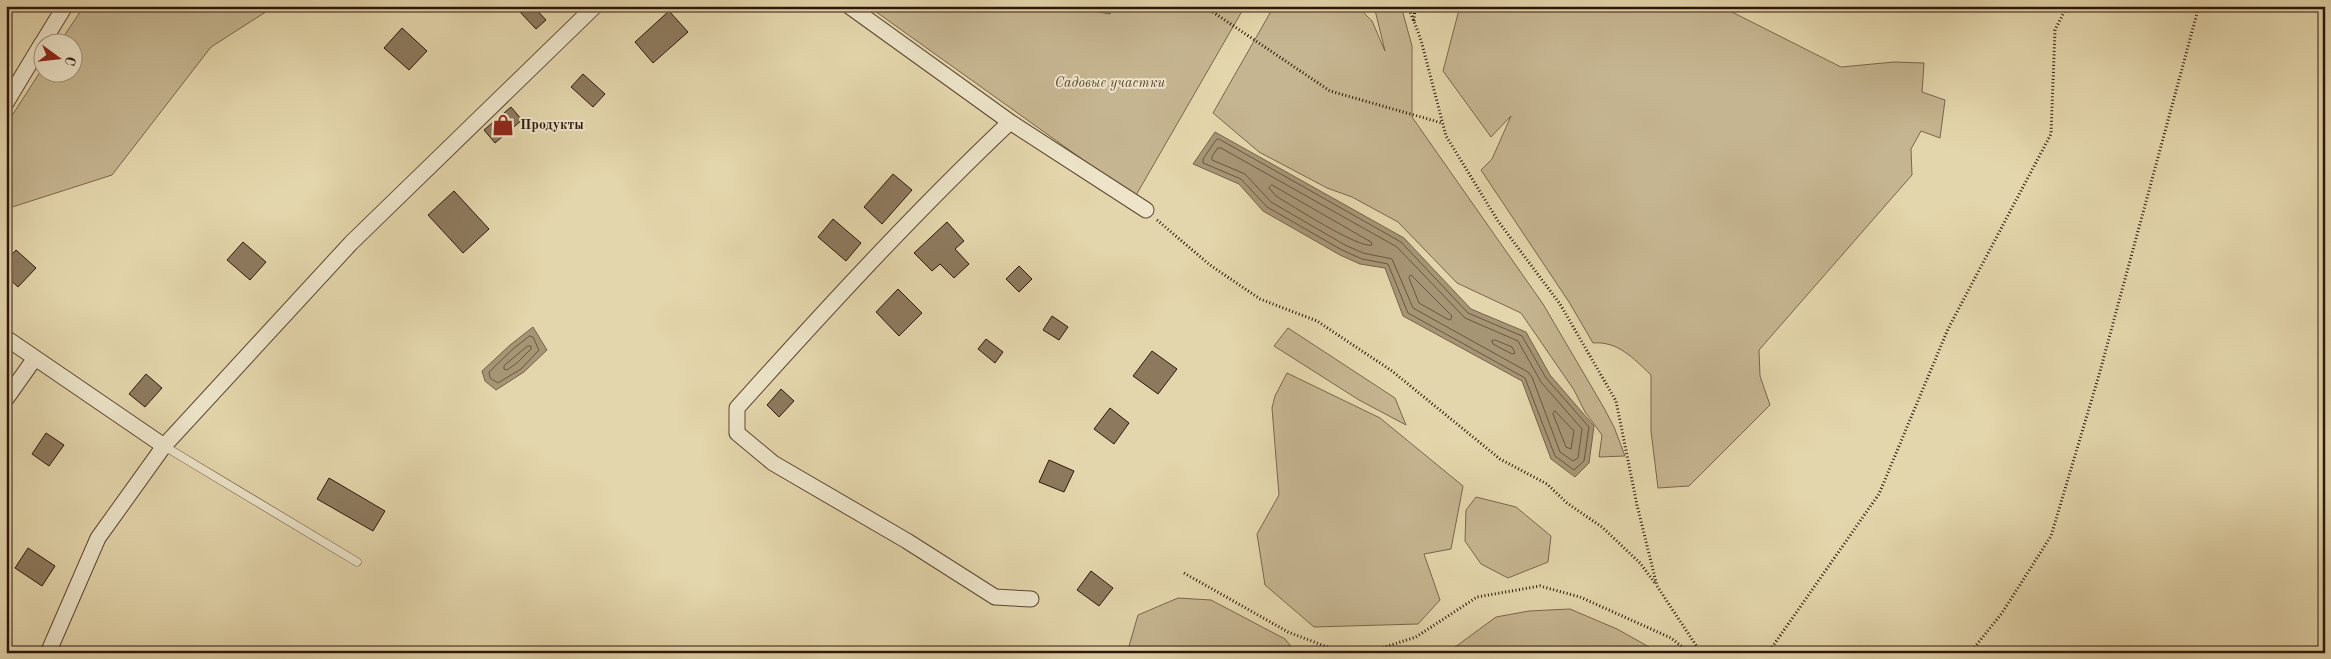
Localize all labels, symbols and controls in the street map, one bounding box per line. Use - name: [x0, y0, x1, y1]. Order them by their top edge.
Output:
- north arrow: [32, 32, 82, 82]
- text: С: [62, 55, 78, 67]
- park label: Садовые участки: [1055, 76, 1165, 91]
- shop icon: Продукты: [490, 112, 516, 138]
- place label: Продукты: [520, 118, 584, 132]

